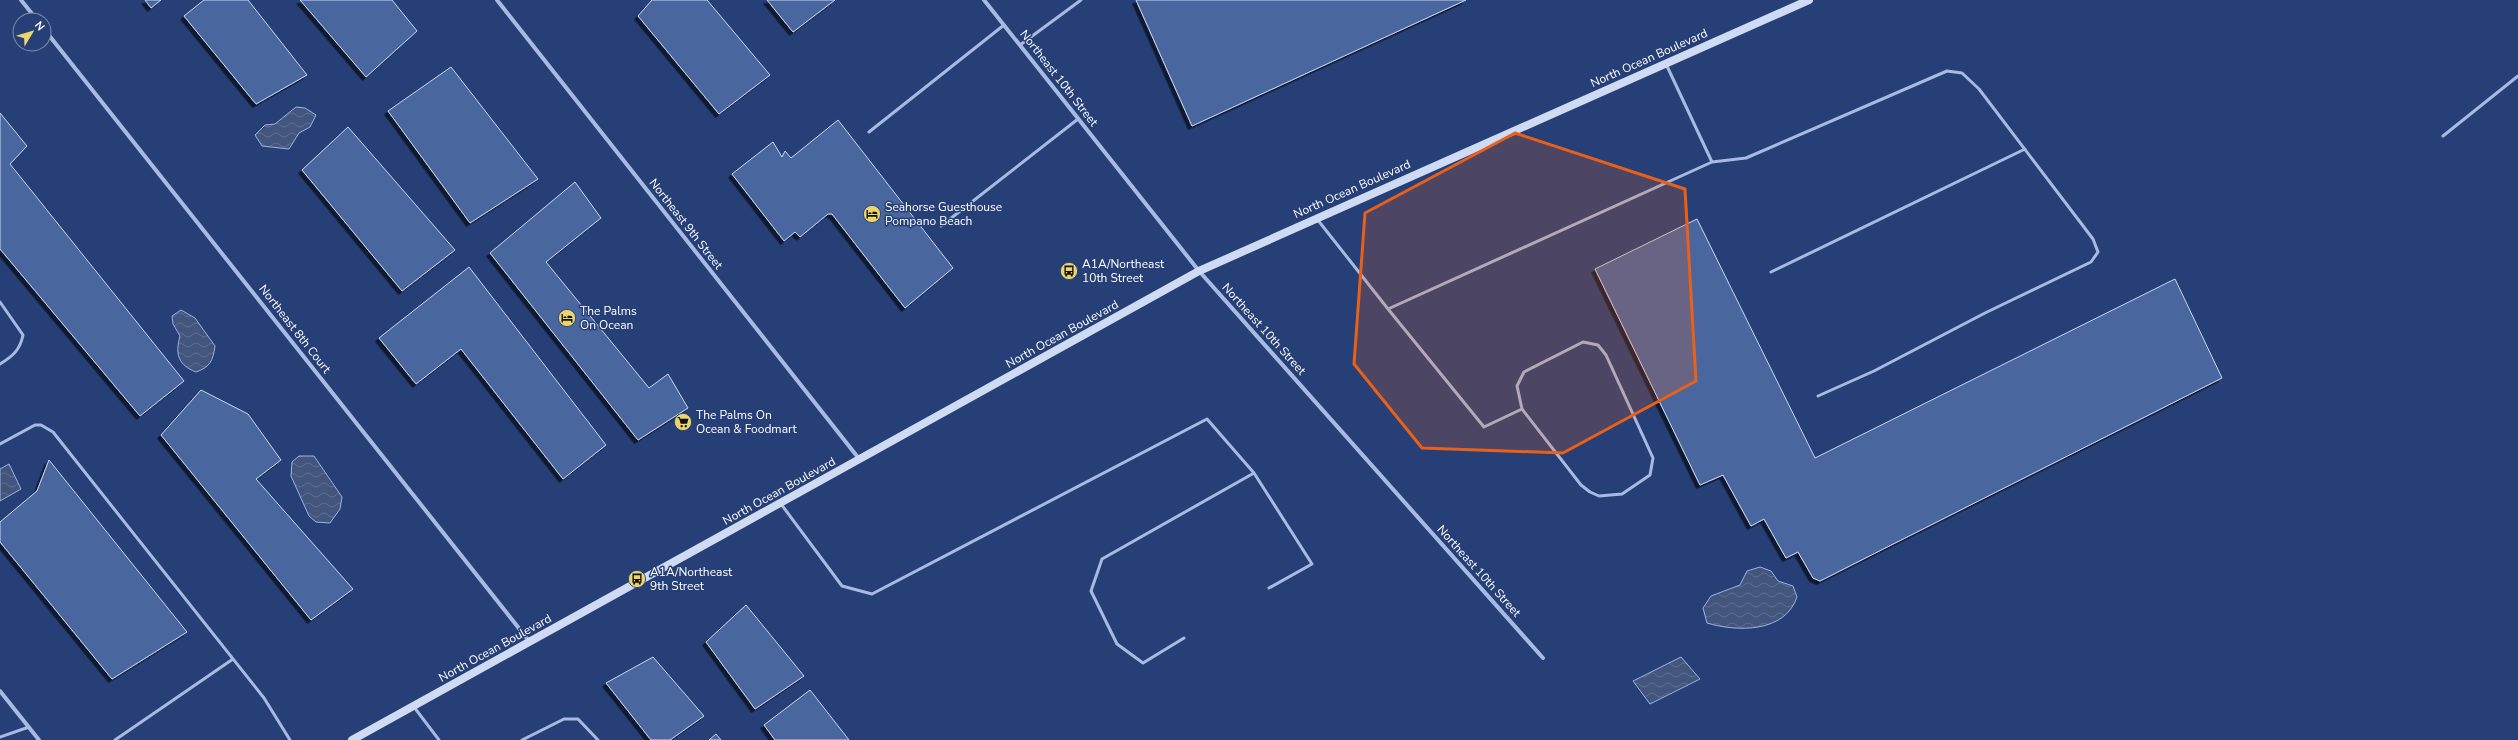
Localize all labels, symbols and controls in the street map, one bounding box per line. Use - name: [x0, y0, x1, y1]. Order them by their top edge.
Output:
- north arrow: [12, 12, 52, 52]
- text: N: [31, 18, 48, 34]
- street label: North Ocean Boulevard: [1588, 25, 1710, 91]
- street label: Northeast 10th Street: [1016, 27, 1102, 130]
- street label: North Ocean Boulevard: [1291, 156, 1413, 222]
- street label: Northeast 9th Street: [646, 175, 727, 273]
- place label: Seahorse Guesthouse Pompano Beach: [885, 199, 1002, 229]
- hotel icon: Seahorse Guesthouse Pompano Beach: [862, 204, 882, 224]
- place label: A1A/Northeast 10th Street: [1082, 256, 1165, 286]
- bus stop icon: A1A/Northeast 10th Street: [1059, 261, 1079, 281]
- street label: Northeast 10th Street: [1219, 280, 1310, 379]
- street label: Northeast 8th Court: [255, 281, 335, 377]
- street label: North Ocean Boulevard: [1003, 296, 1121, 372]
- place label: The Palms On Ocean: [580, 303, 637, 333]
- hotel icon: The Palms On Ocean: [557, 308, 577, 328]
- place label: The Palms On Ocean & Foodmart: [696, 407, 798, 437]
- supermarket icon: The Palms On Ocean & Foodmart: [673, 412, 693, 432]
- street label: North Ocean Boulevard: [720, 453, 838, 529]
- street label: Northeast 10th Street: [1434, 522, 1525, 621]
- place label: A1A/Northeast 9th Street: [650, 564, 733, 594]
- bus stop icon: A1A/Northeast 9th Street: [627, 569, 647, 589]
- street label: North Ocean Boulevard: [436, 610, 554, 686]

